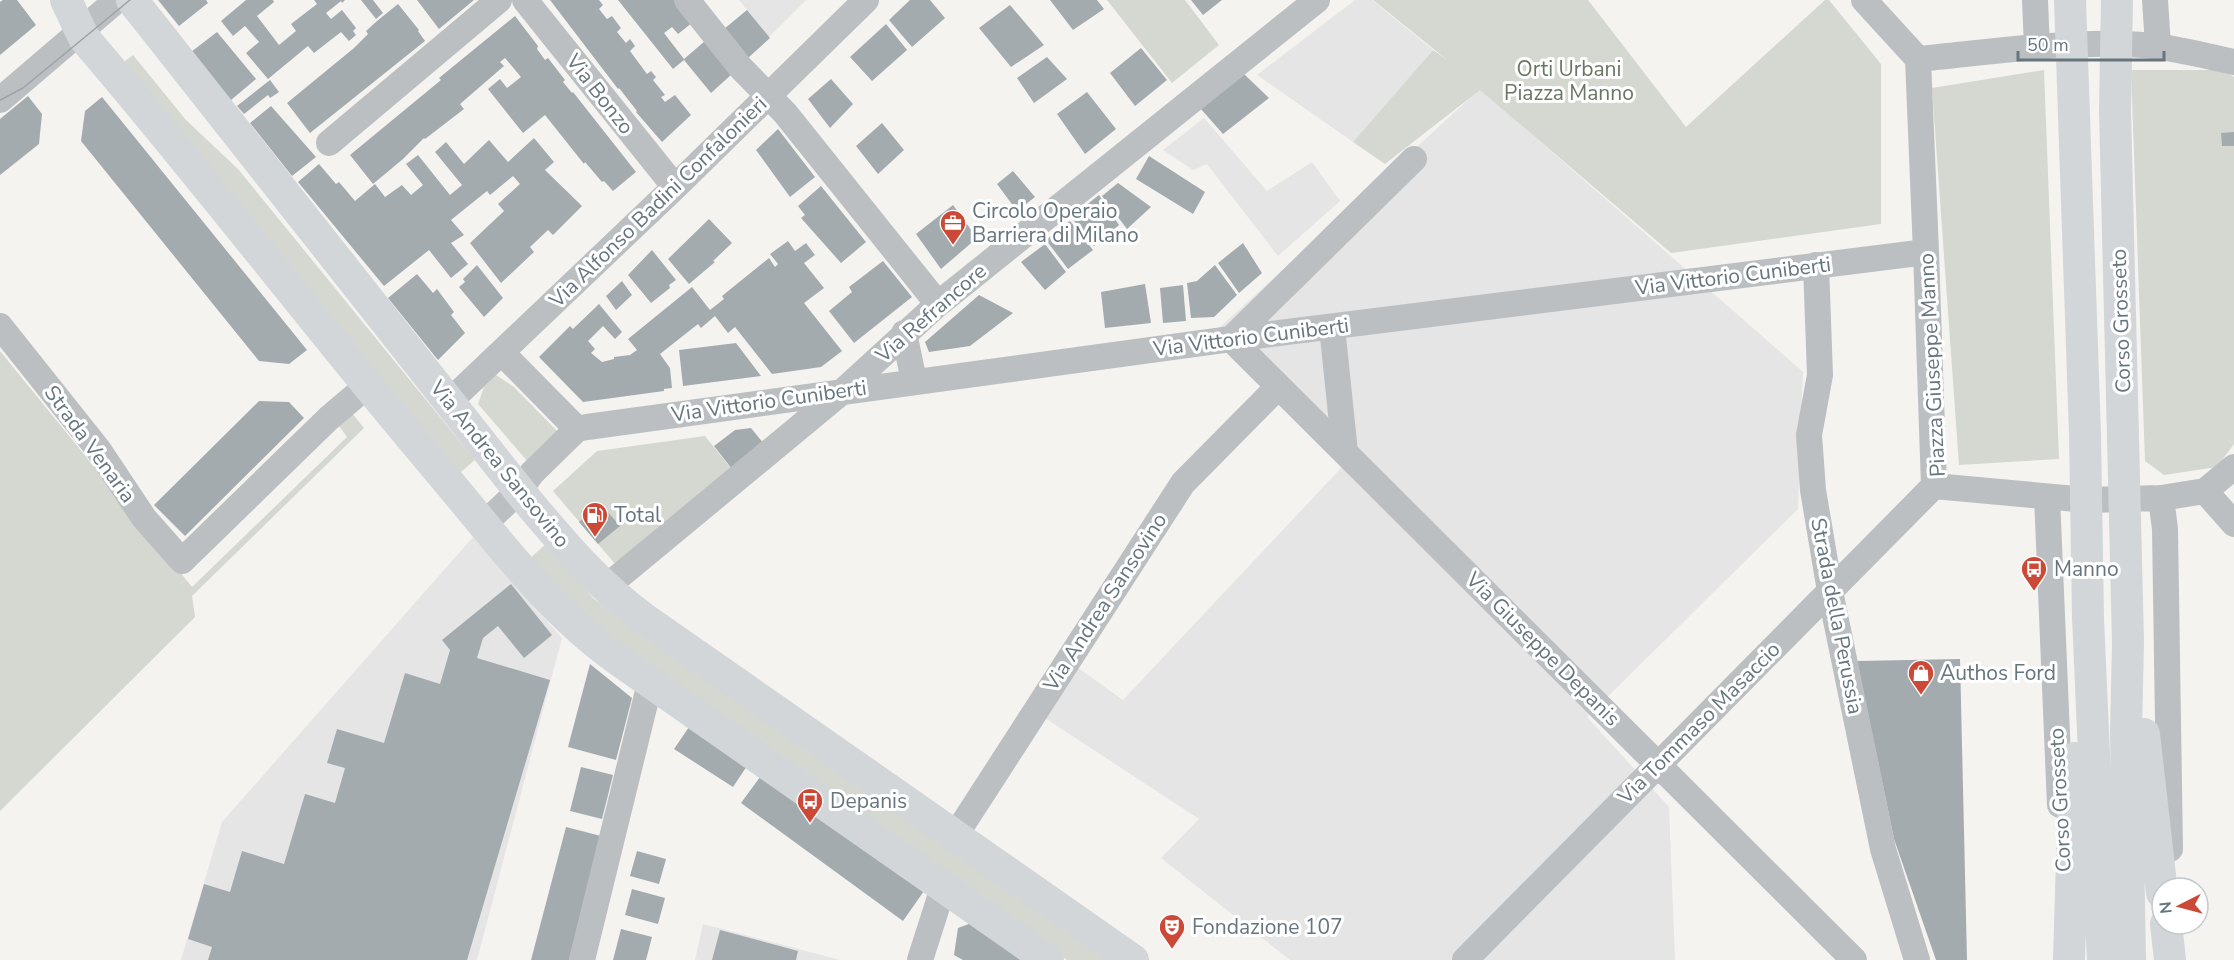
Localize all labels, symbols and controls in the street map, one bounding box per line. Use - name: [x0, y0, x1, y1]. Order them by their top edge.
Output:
- scale bar: [2018, 24, 2164, 62]
- text: 50 m: [2027, 33, 2069, 57]
- street label: Via Bonzo: [559, 47, 640, 140]
- park label: Orti Urbani Piazza Manno: [1504, 55, 1634, 107]
- street label: Via Alfonso Badini Confalonieri: [542, 90, 773, 314]
- place label: Circolo Operaio Barriera di Milano: [972, 197, 1139, 249]
- office icon: Circolo Operaio Barriera di Milano: [938, 208, 968, 246]
- street label: Corso Grosseto: [2104, 248, 2138, 394]
- street label: Via Vittorio Cuniberti: [1633, 250, 1832, 302]
- street label: Piazza Giuseppe Manno: [1912, 252, 1952, 478]
- street label: Via Refrancore: [869, 257, 992, 370]
- street label: Via Vittorio Cuniberti: [1151, 311, 1350, 363]
- street label: Via Vittorio Cuniberti: [669, 373, 868, 429]
- street label: Via Andrea Sansovino: [423, 374, 576, 553]
- street label: Strada Venaria: [38, 380, 142, 508]
- fuel station icon: Total: [580, 500, 610, 538]
- place label: Total: [614, 501, 662, 529]
- street label: Via Andrea Sansovino: [1036, 507, 1173, 697]
- street label: Strada della Perussia: [1804, 515, 1870, 717]
- bus stop icon: Manno: [2019, 554, 2049, 592]
- place label: Manno: [2054, 555, 2119, 583]
- street label: Via Giuseppe Depanis: [1459, 565, 1626, 732]
- street label: Via Tommaso Masaccio: [1611, 636, 1786, 811]
- shop icon: Authos Ford: [1906, 658, 1936, 696]
- place label: Authos Ford: [1940, 659, 2056, 687]
- street label: Corso Grosseto: [2042, 727, 2078, 873]
- bus stop icon: Depanis: [795, 786, 825, 824]
- place label: Depanis: [830, 787, 907, 815]
- north arrow: [2150, 876, 2210, 936]
- text: N: [2155, 900, 2178, 915]
- theatre icon: Fondazione 107: [1157, 912, 1187, 950]
- place label: Fondazione 107: [1192, 913, 1343, 941]

